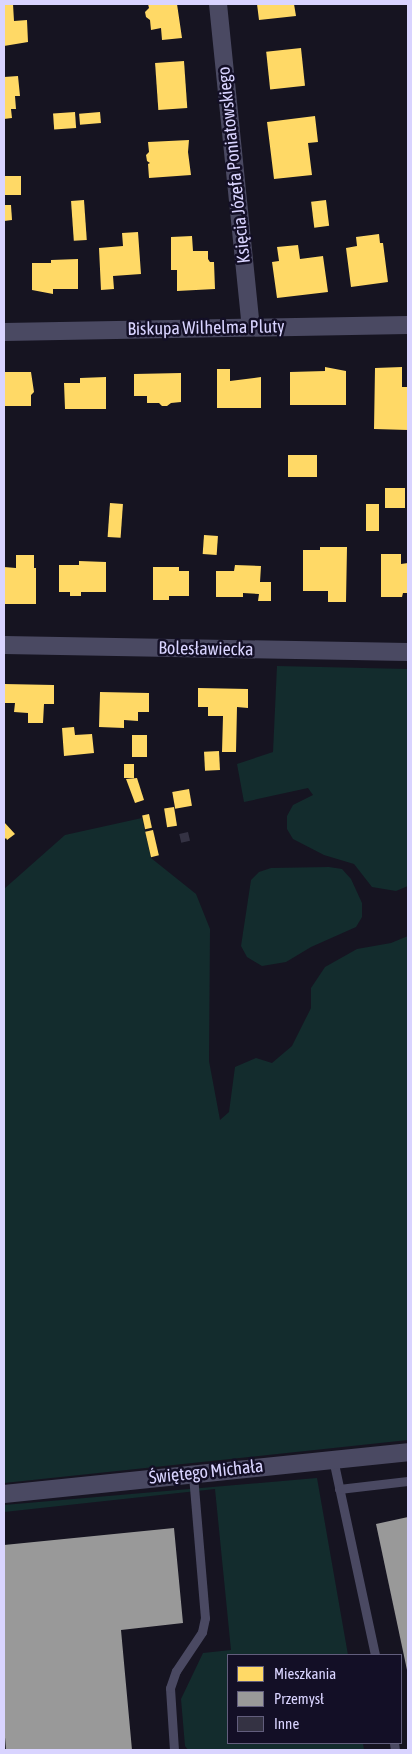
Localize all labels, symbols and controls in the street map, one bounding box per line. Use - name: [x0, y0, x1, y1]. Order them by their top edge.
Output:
- street label: Księcia Józefa Poniatowskiego: [213, 66, 255, 264]
- street label: Biskupa Wilhelma Pluty: [127, 316, 285, 340]
- street label: Bolesławiecka: [158, 637, 254, 661]
- street label: Świętego Michała: [148, 1455, 264, 1489]
- legend: [227, 1654, 402, 1744]
- text: Mieszkania: [274, 1665, 336, 1682]
- text: Przemysł: [274, 1690, 324, 1707]
- text: Inne: [274, 1715, 299, 1732]

